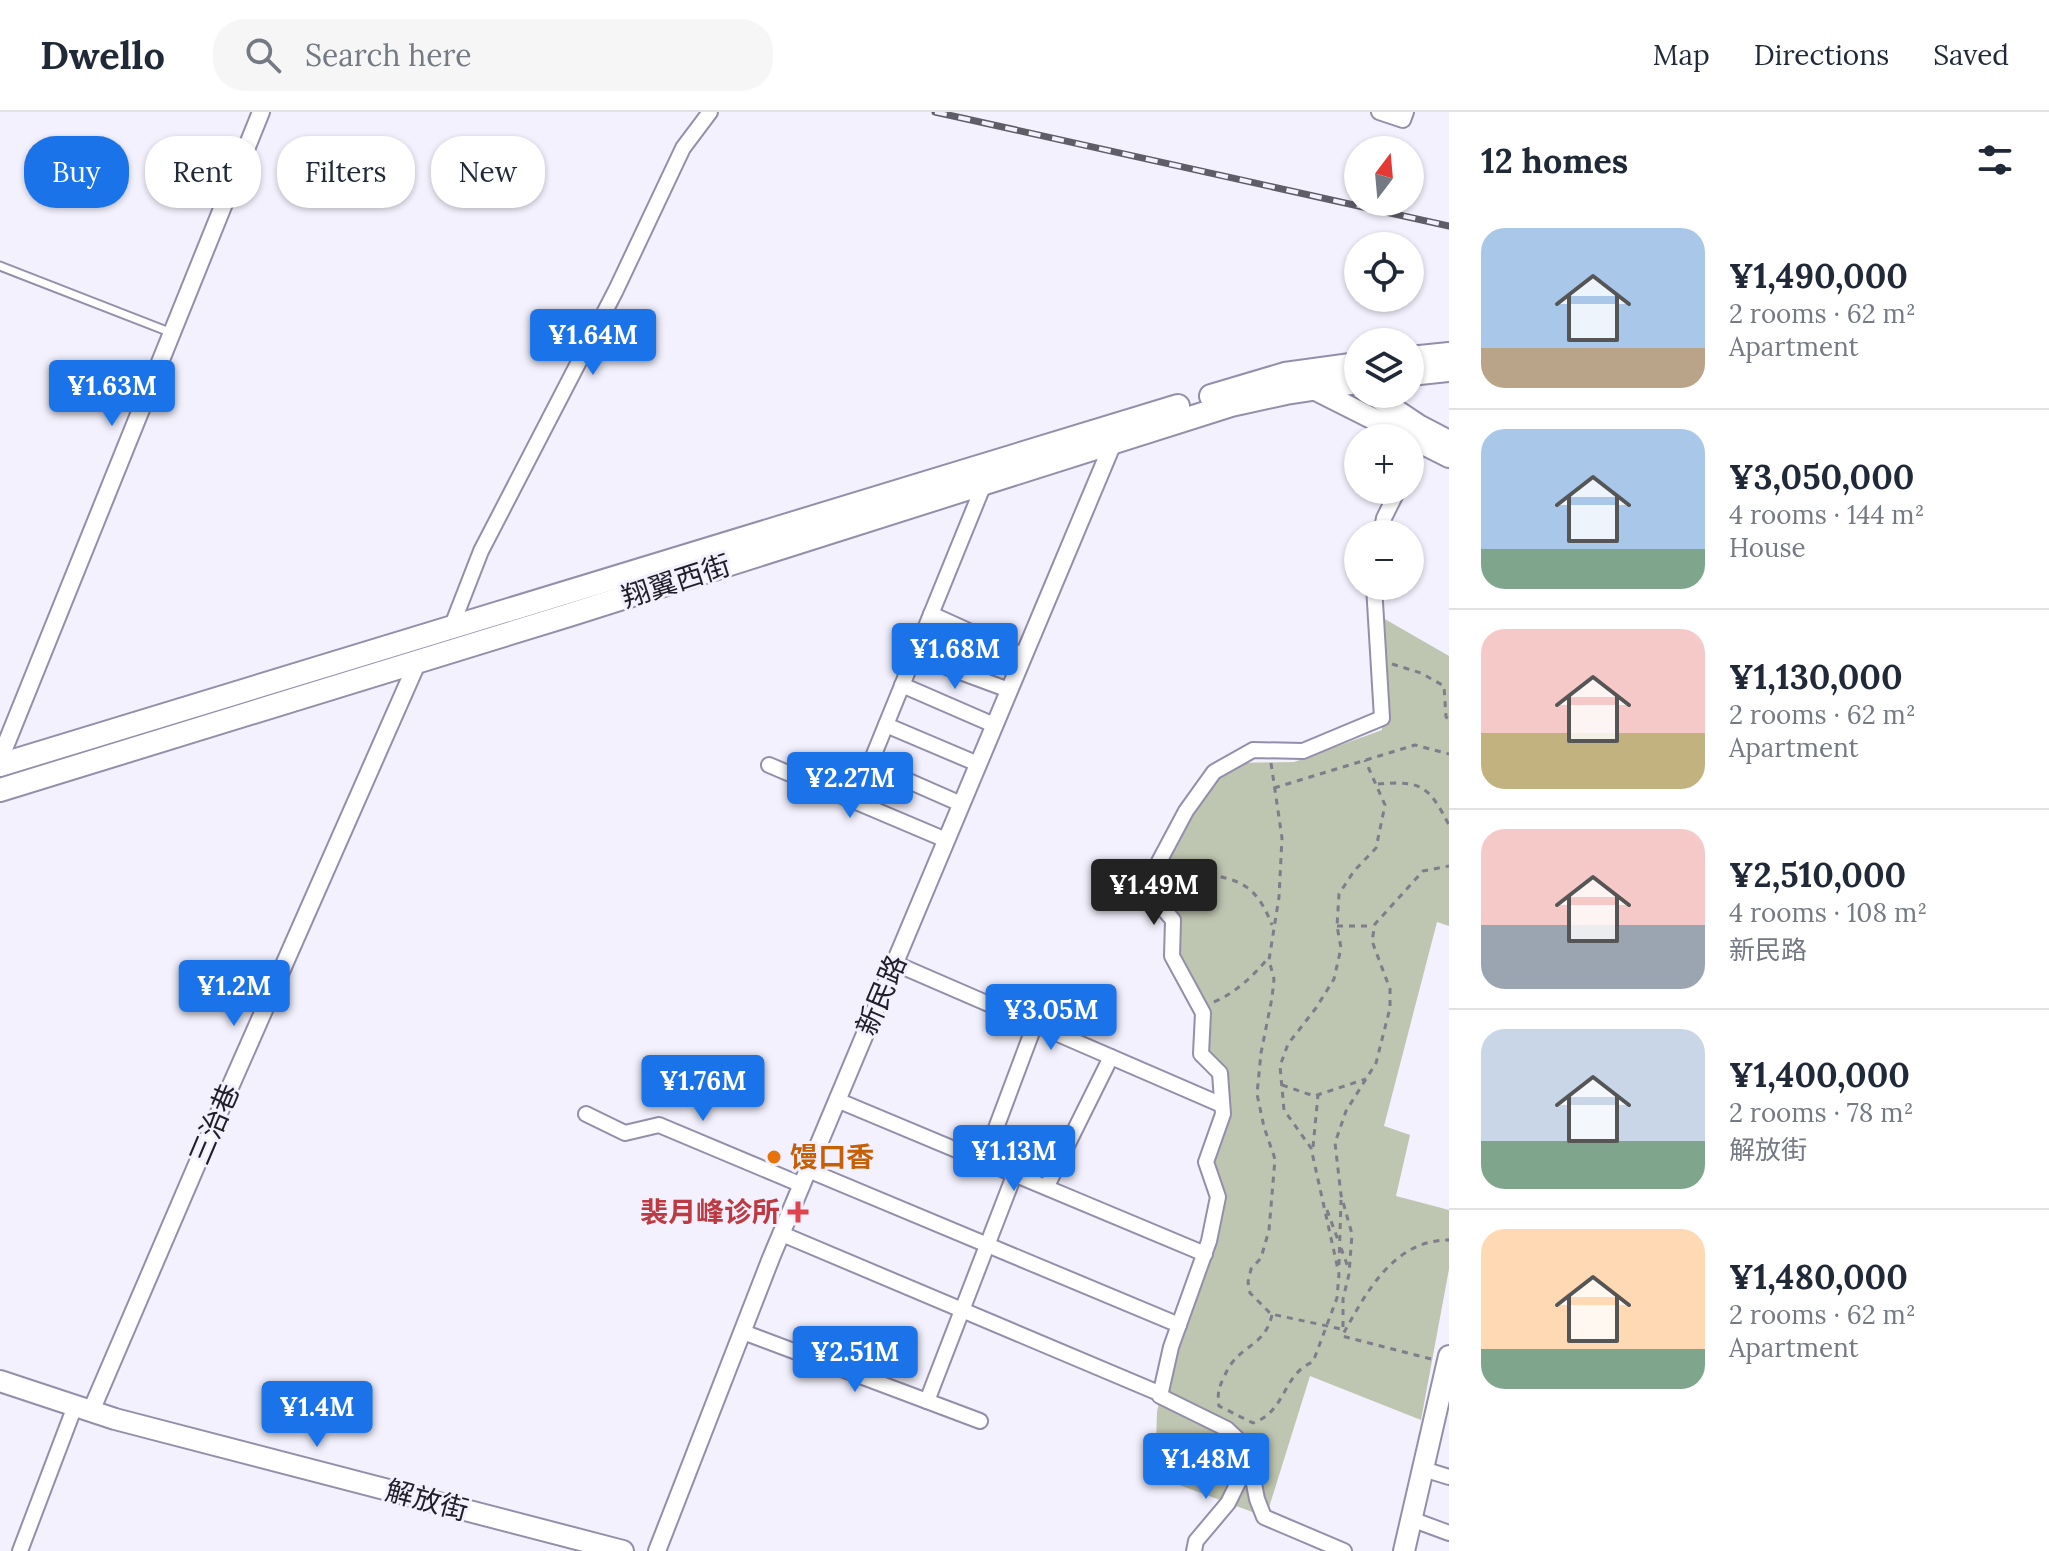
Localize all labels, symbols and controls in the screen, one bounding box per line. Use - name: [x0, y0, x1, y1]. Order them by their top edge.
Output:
- search box: [213, 19, 773, 91]
- text: Dwello: [40, 31, 165, 79]
- icon: search: [241, 33, 285, 77]
- text: Search here: [305, 36, 472, 74]
- text: Map: [1653, 37, 1710, 73]
- text: Directions: [1754, 37, 1889, 73]
- text: Saved: [1933, 37, 2009, 73]
- chip: Buy: [24, 136, 129, 208]
- chip: Rent: [145, 136, 261, 208]
- chip: Filters: [277, 136, 415, 208]
- chip: New: [431, 136, 545, 208]
- north arrow: [1344, 136, 1424, 216]
- map controls: [1344, 136, 1424, 600]
- icon: filters: [1973, 138, 2017, 182]
- text: 12 homes: [1481, 139, 1628, 182]
- button: locate: [1344, 232, 1424, 312]
- text: ¥1,490,000: [1729, 254, 1908, 297]
- icon: home: [1545, 260, 1641, 356]
- text: 2 rooms · 62 m²: [1729, 297, 1916, 330]
- pin: ¥1.64M: [528, 309, 658, 377]
- text: ¥1.64M: [548, 318, 638, 351]
- button: layers: [1344, 328, 1424, 408]
- text: Apartment: [1729, 330, 1859, 363]
- pin: ¥1.63M: [47, 360, 177, 428]
- text: ¥1.63M: [67, 369, 157, 402]
- button: +: [1344, 424, 1424, 504]
- text: ¥3,050,000: [1729, 455, 1914, 498]
- icon: home: [1545, 461, 1641, 557]
- text: 4 rooms · 144 m²: [1729, 498, 1925, 531]
- button: −: [1344, 520, 1424, 600]
- text: House: [1729, 531, 1806, 564]
- street label: 翔翼西街: [617, 547, 735, 615]
- pin: ¥1.68M: [890, 623, 1020, 691]
- text: ¥1.68M: [910, 632, 1000, 665]
- text: ¥1,130,000: [1729, 655, 1903, 698]
- icon: home: [1545, 661, 1641, 757]
- text: 2 rooms · 62 m²: [1729, 698, 1916, 731]
- text: Apartment: [1729, 731, 1859, 764]
- pin: ¥2.27M: [785, 752, 915, 820]
- text: ¥2.27M: [805, 761, 895, 794]
- text: ¥2,510,000: [1729, 853, 1906, 896]
- pin: ¥1.49M: [1089, 859, 1219, 927]
- icon: home: [1545, 861, 1641, 957]
- text: ¥1.49M: [1109, 868, 1199, 901]
- text: 4 rooms · 108 m²: [1729, 896, 1927, 929]
- text: 新民路: [1729, 933, 1807, 966]
- street label: 新民路: [848, 949, 914, 1041]
- pin: ¥1.2M: [178, 960, 290, 1028]
- text: ¥1.2M: [197, 969, 271, 1002]
- pin: ¥3.05M: [986, 984, 1116, 1052]
- text: ¥3.05M: [1004, 993, 1098, 1026]
- text: ¥1,400,000: [1729, 1053, 1910, 1096]
- pin: ¥1.76M: [638, 1055, 768, 1123]
- icon: home: [1545, 1061, 1641, 1157]
- text: ¥1.76M: [659, 1064, 747, 1097]
- street label: 三治巷: [181, 1078, 247, 1170]
- text: 2 rooms · 78 m²: [1729, 1096, 1913, 1129]
- pin: ¥1.13M: [949, 1125, 1079, 1193]
- text: 解放街: [1729, 1133, 1807, 1166]
- text: ¥1.13M: [971, 1134, 1057, 1167]
- place label: 馒口香: [790, 1139, 874, 1175]
- marker: 馒口香: [765, 1148, 783, 1166]
- place label: 裴月峰诊所: [640, 1194, 780, 1230]
- marker: 裴月峰诊所: [787, 1201, 809, 1223]
- text: ¥1,480,000: [1729, 1255, 1908, 1298]
- icon: home: [1545, 1261, 1641, 1357]
- text: 2 rooms · 62 m²: [1729, 1298, 1916, 1331]
- pin: ¥2.51M: [790, 1326, 920, 1394]
- text: Apartment: [1729, 1331, 1859, 1364]
- text: ¥2.51M: [811, 1335, 899, 1368]
- pin: ¥1.4M: [261, 1381, 373, 1449]
- text: ¥1.4M: [280, 1390, 354, 1423]
- pin: ¥1.48M: [1141, 1433, 1271, 1501]
- text: ¥1.48M: [1161, 1442, 1251, 1475]
- street label: 解放街: [382, 1472, 472, 1528]

